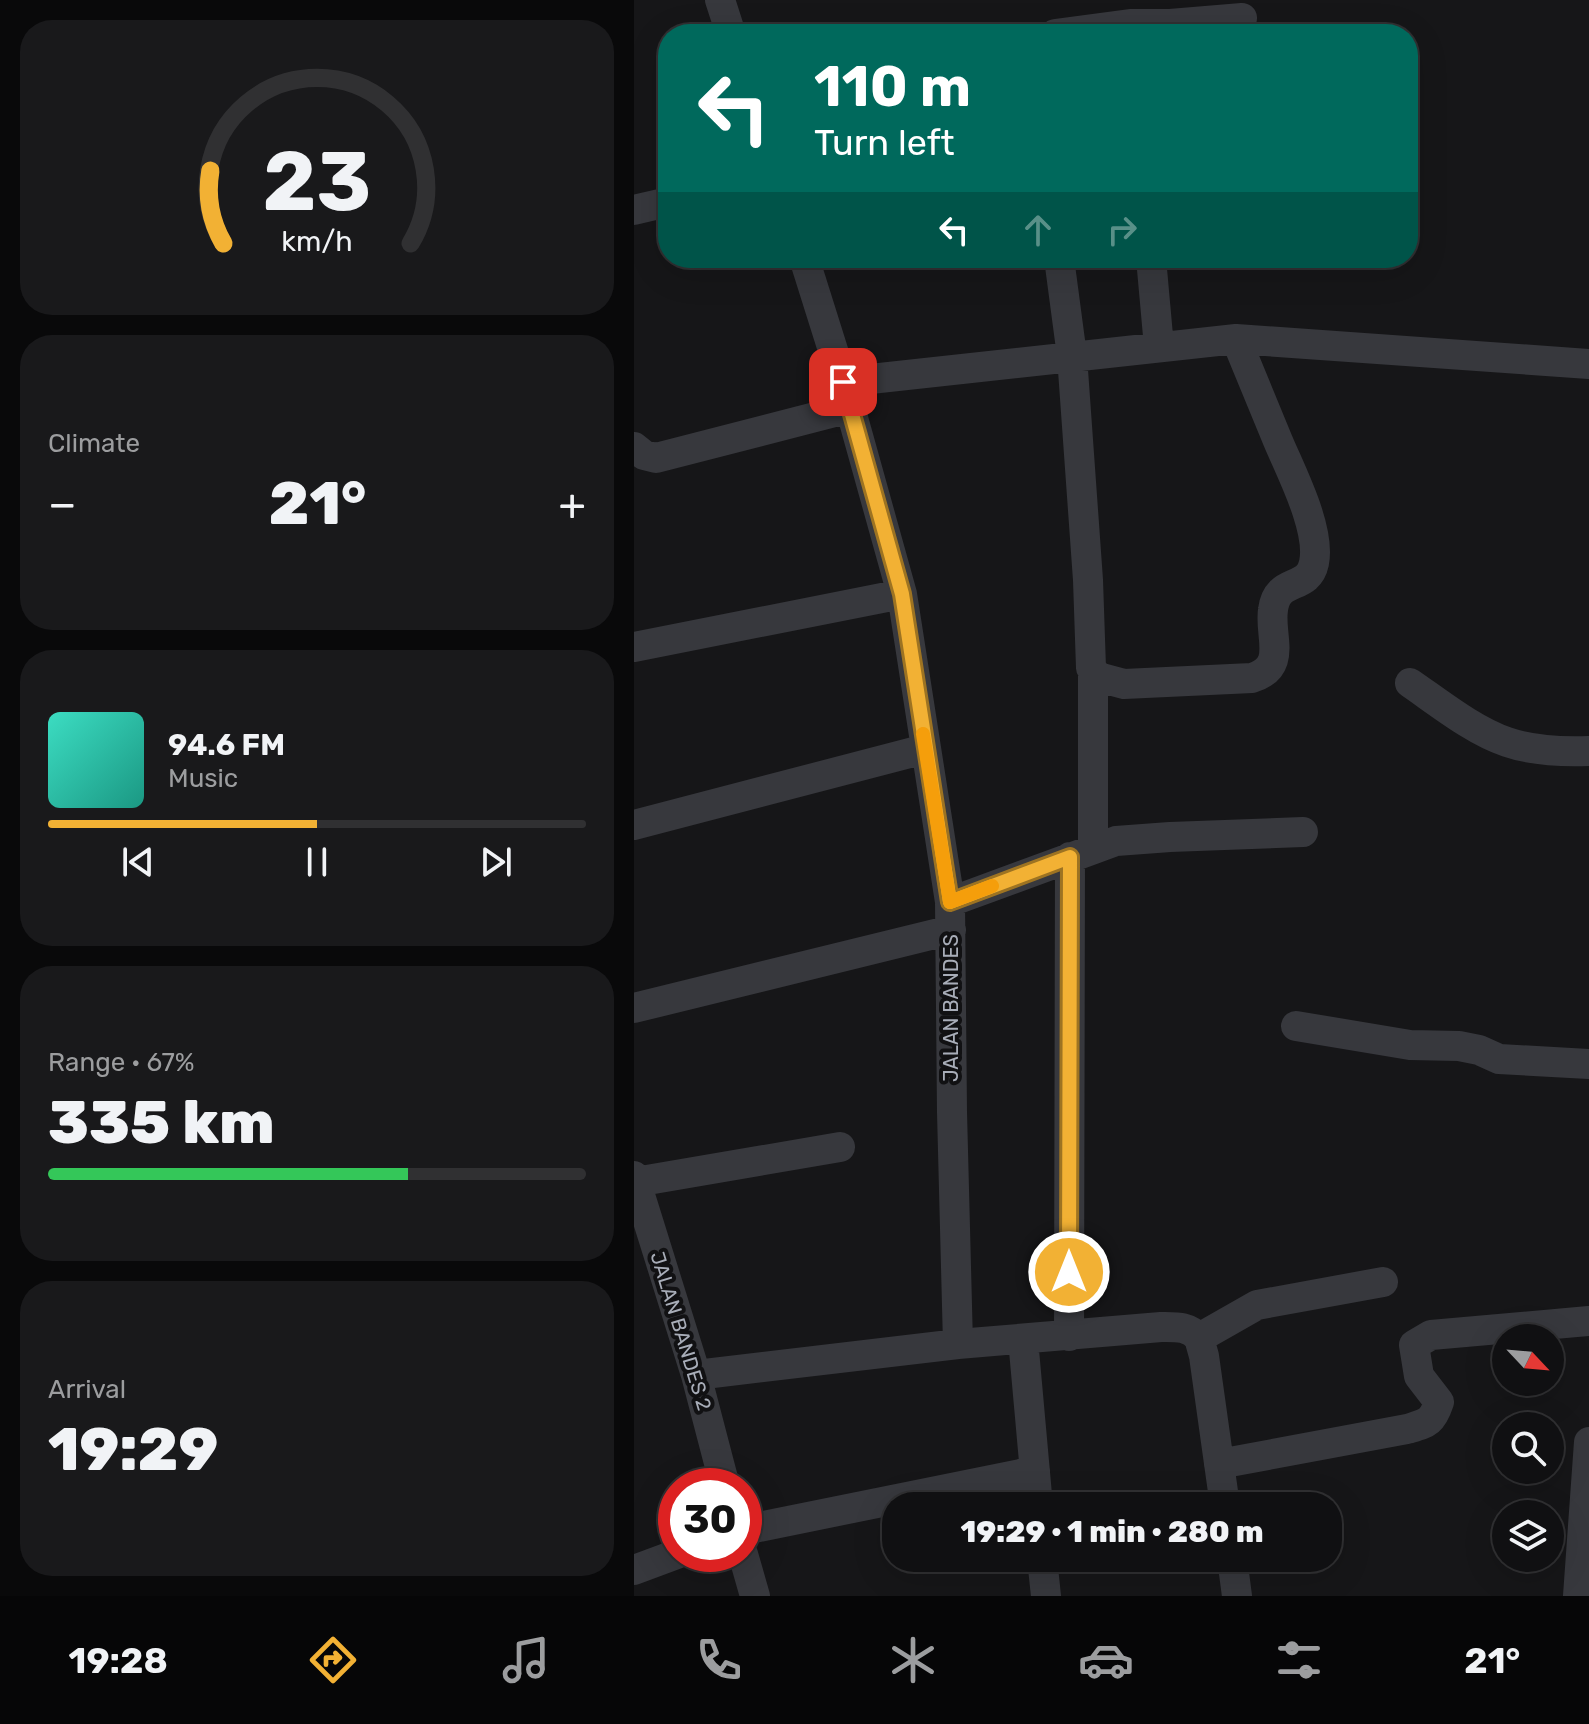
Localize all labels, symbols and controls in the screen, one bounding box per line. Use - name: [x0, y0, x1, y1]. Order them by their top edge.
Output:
- text: 110 m: [814, 54, 971, 120]
- icon: left: [682, 56, 786, 160]
- text: Turn left: [814, 121, 955, 164]
- text: 23: [263, 131, 371, 230]
- icon: left: [932, 208, 976, 252]
- icon: ahead: [1016, 208, 1060, 252]
- icon: right: [1100, 208, 1144, 252]
- text: km/h: [281, 224, 353, 258]
- pin: [809, 348, 877, 416]
- icon: arrive: [821, 360, 865, 404]
- text: Climate: [48, 428, 140, 459]
- text: 21°: [269, 468, 366, 539]
- text: −: [48, 478, 77, 530]
- text: +: [559, 478, 586, 530]
- text: 94.6 FM: [168, 727, 285, 763]
- text: Music: [168, 763, 238, 794]
- icon: previous: [116, 840, 160, 884]
- icon: pause: [295, 840, 339, 884]
- icon: next: [474, 840, 518, 884]
- street label: JALAN BANDES: [939, 934, 963, 1082]
- text: Range · 67%: [48, 1047, 195, 1078]
- text: 335 km: [48, 1087, 275, 1158]
- position arrow: [1027, 1230, 1111, 1314]
- street label: JALAN BANDES 2: [645, 1249, 717, 1413]
- north arrow: [1492, 1324, 1564, 1396]
- map controls: [1492, 1324, 1564, 1572]
- text: Arrival: [48, 1374, 126, 1405]
- button: search: [1492, 1412, 1564, 1484]
- text: 19:29: [48, 1414, 218, 1485]
- speed limit sign: 30: [658, 1468, 762, 1572]
- button: layers: [1492, 1500, 1564, 1572]
- text: 19:29 · 1 min · 280 m: [960, 1514, 1264, 1550]
- icon: directions: [305, 1632, 361, 1688]
- icon: music: [498, 1632, 554, 1688]
- icon: phone: [691, 1632, 747, 1688]
- icon: climate: [885, 1632, 941, 1688]
- icon: car: [1078, 1632, 1134, 1688]
- icon: filters: [1271, 1632, 1327, 1688]
- text: 19:28: [69, 1639, 168, 1682]
- text: 21°: [1464, 1639, 1520, 1682]

